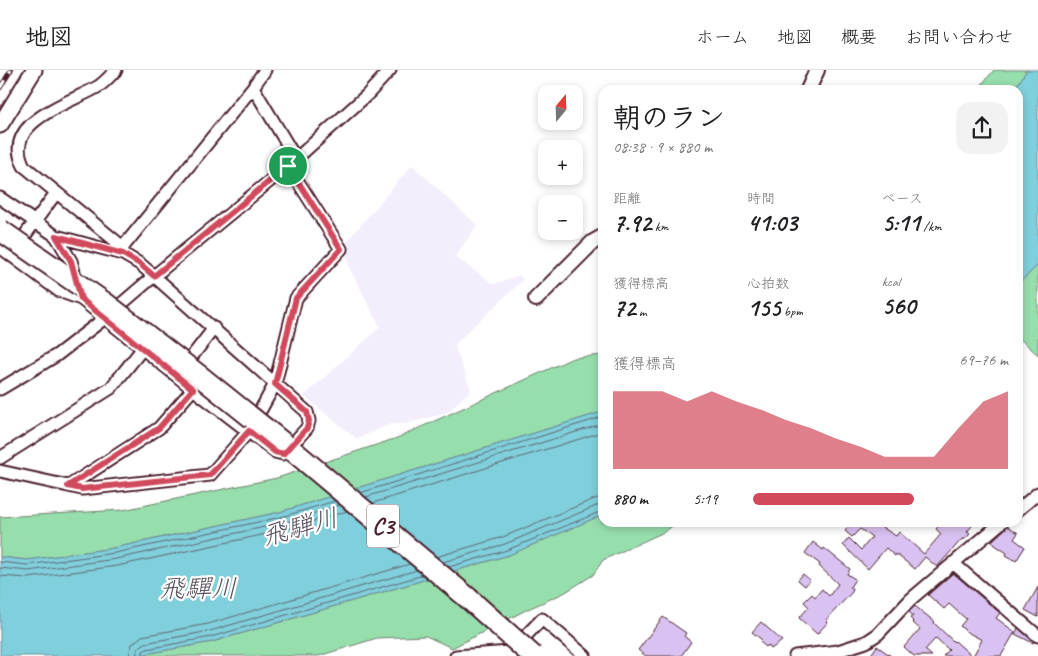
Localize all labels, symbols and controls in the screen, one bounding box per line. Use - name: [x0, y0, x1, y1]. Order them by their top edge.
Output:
- text: 地図: [25, 22, 73, 52]
- text: ホーム: [696, 26, 749, 48]
- text: 地図: [777, 26, 813, 48]
- text: 概要: [841, 26, 877, 48]
- text: お問い合わせ: [905, 26, 1013, 48]
- north arrow: [538, 85, 582, 130]
- map controls: [538, 85, 583, 240]
- text: 朝のラン: [613, 100, 725, 135]
- button: share: [956, 102, 1008, 154]
- text: 08:38 · 9 × 880 m: [613, 137, 712, 157]
- button: +: [538, 140, 583, 185]
- pin: [267, 145, 309, 187]
- icon: arrive: [274, 152, 302, 180]
- text: 距離: [613, 190, 641, 207]
- text: 時間: [747, 190, 775, 207]
- text: ペース: [882, 190, 923, 207]
- button: −: [538, 195, 583, 240]
- text: 7.92: [613, 207, 651, 239]
- text: 41:03: [747, 207, 797, 239]
- text: 5:11: [882, 207, 920, 239]
- text: km: [651, 218, 668, 235]
- text: /km: [920, 218, 942, 235]
- text: kcal: [882, 273, 900, 290]
- text: 獲得標高: [613, 275, 669, 292]
- text: 心拍数: [747, 275, 789, 292]
- text: 560: [882, 290, 916, 322]
- text: 72: [613, 292, 635, 324]
- text: 155: [747, 292, 780, 324]
- text: m: [635, 303, 647, 320]
- text: bpm: [780, 303, 803, 320]
- text: 69–76 m: [959, 350, 1008, 370]
- text: 獲得標高: [613, 354, 677, 374]
- text: 880 m: [613, 489, 648, 509]
- text: 5:19: [693, 489, 718, 509]
- water label: 飛騨川: [258, 501, 342, 553]
- road number: C3: [367, 504, 399, 548]
- water label: 飛驒川: [159, 572, 237, 605]

